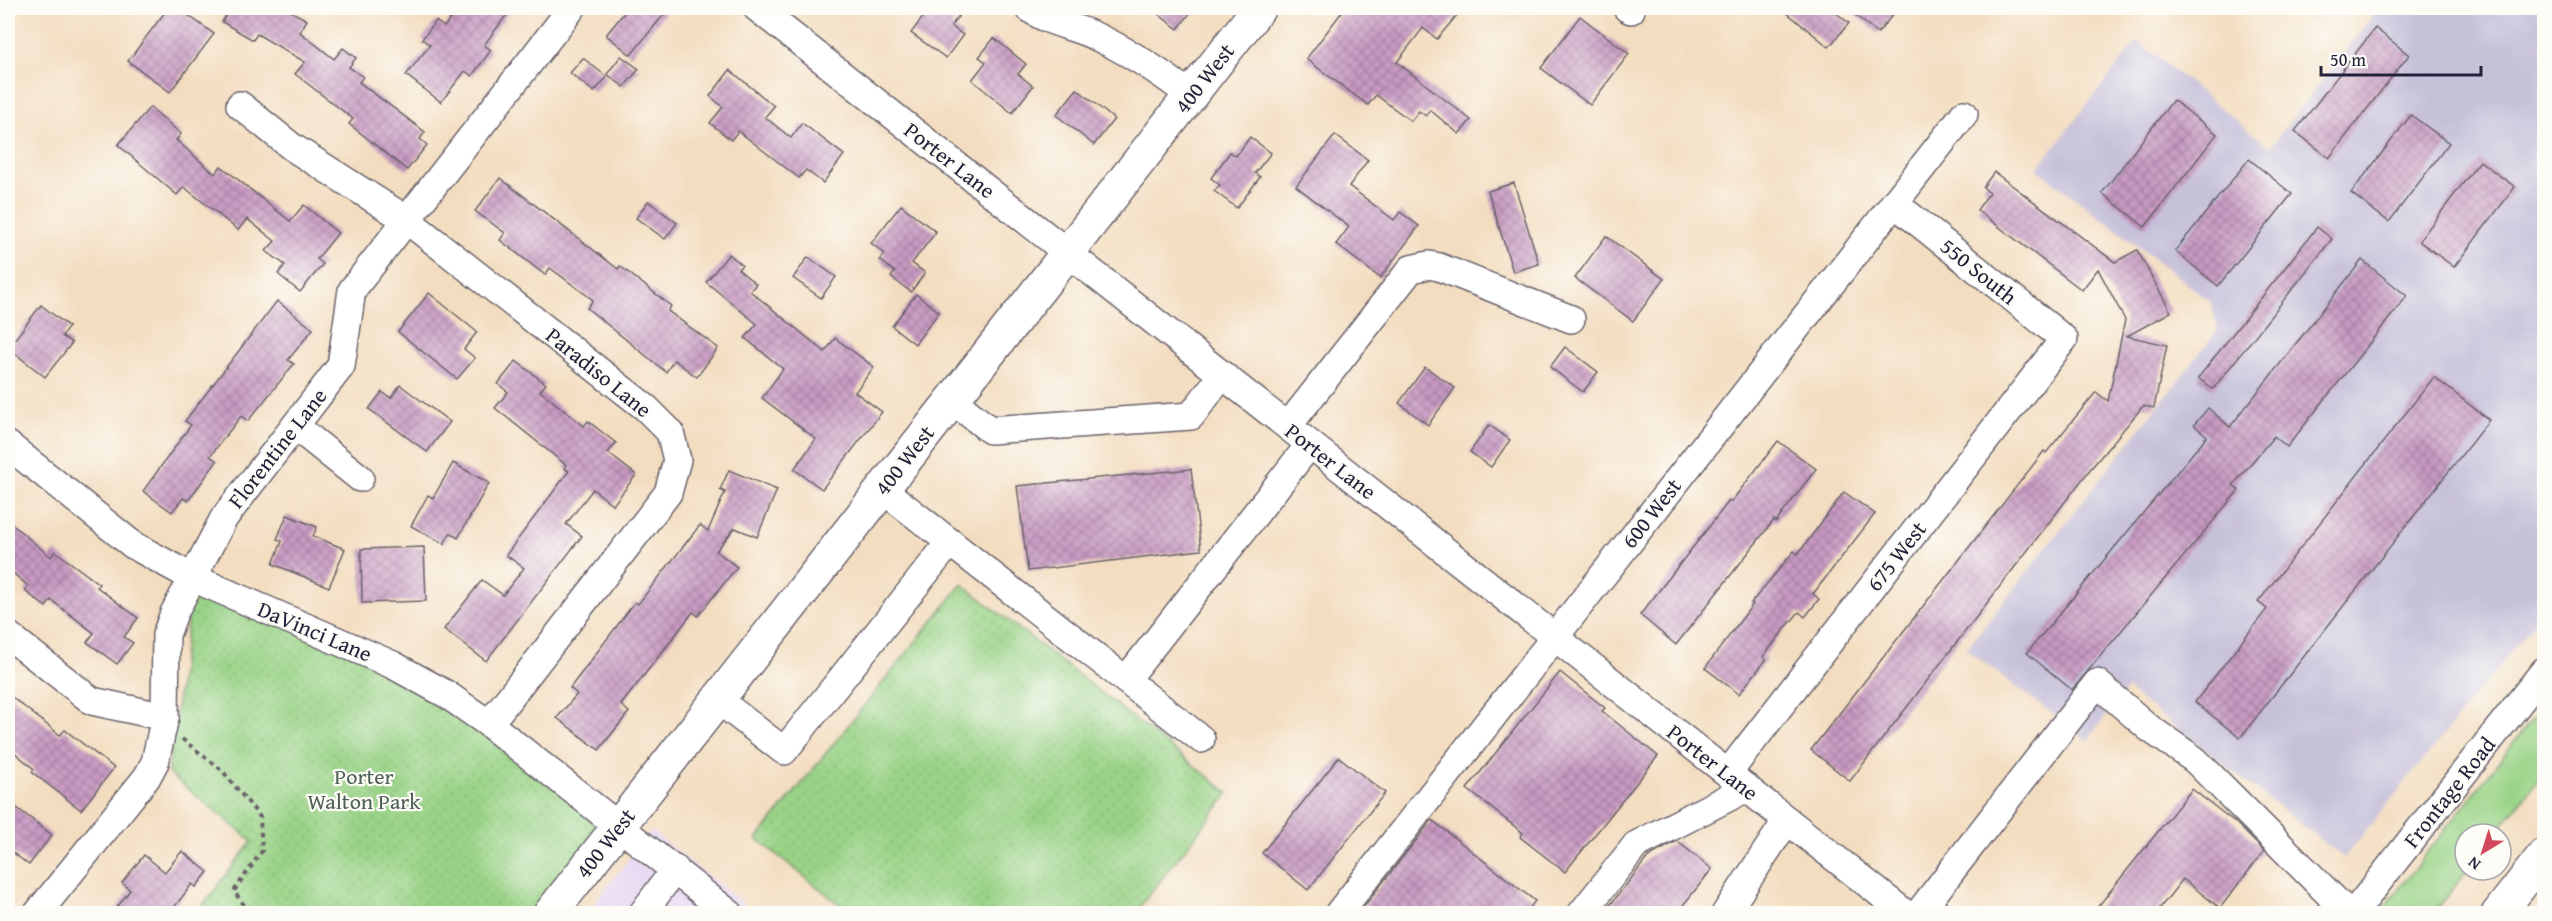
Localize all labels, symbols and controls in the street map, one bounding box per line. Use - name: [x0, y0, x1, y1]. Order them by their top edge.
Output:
- street label: 400 West: [1166, 36, 1242, 120]
- scale bar: [2321, 39, 2482, 77]
- text: 50 m: [2330, 46, 2366, 73]
- street label: Porter Lane: [898, 114, 1002, 206]
- street label: 550 South: [1934, 230, 2025, 312]
- street label: Paradiso Lane: [539, 319, 659, 425]
- street label: Florentine Lane: [220, 381, 334, 515]
- street label: Porter Lane: [1279, 415, 1383, 507]
- street label: 400 West: [866, 418, 942, 502]
- street label: 600 West: [1613, 471, 1689, 555]
- street label: 675 West: [1858, 514, 1934, 598]
- street label: DaVinci Lane: [253, 593, 377, 669]
- street label: Porter Lane: [1661, 716, 1765, 808]
- street label: Frontage Road: [2395, 729, 2503, 854]
- park label: Porter Walton Park: [307, 760, 421, 817]
- street label: 400 West: [567, 801, 643, 885]
- north arrow: [2453, 822, 2513, 882]
- text: N: [2462, 851, 2485, 877]

